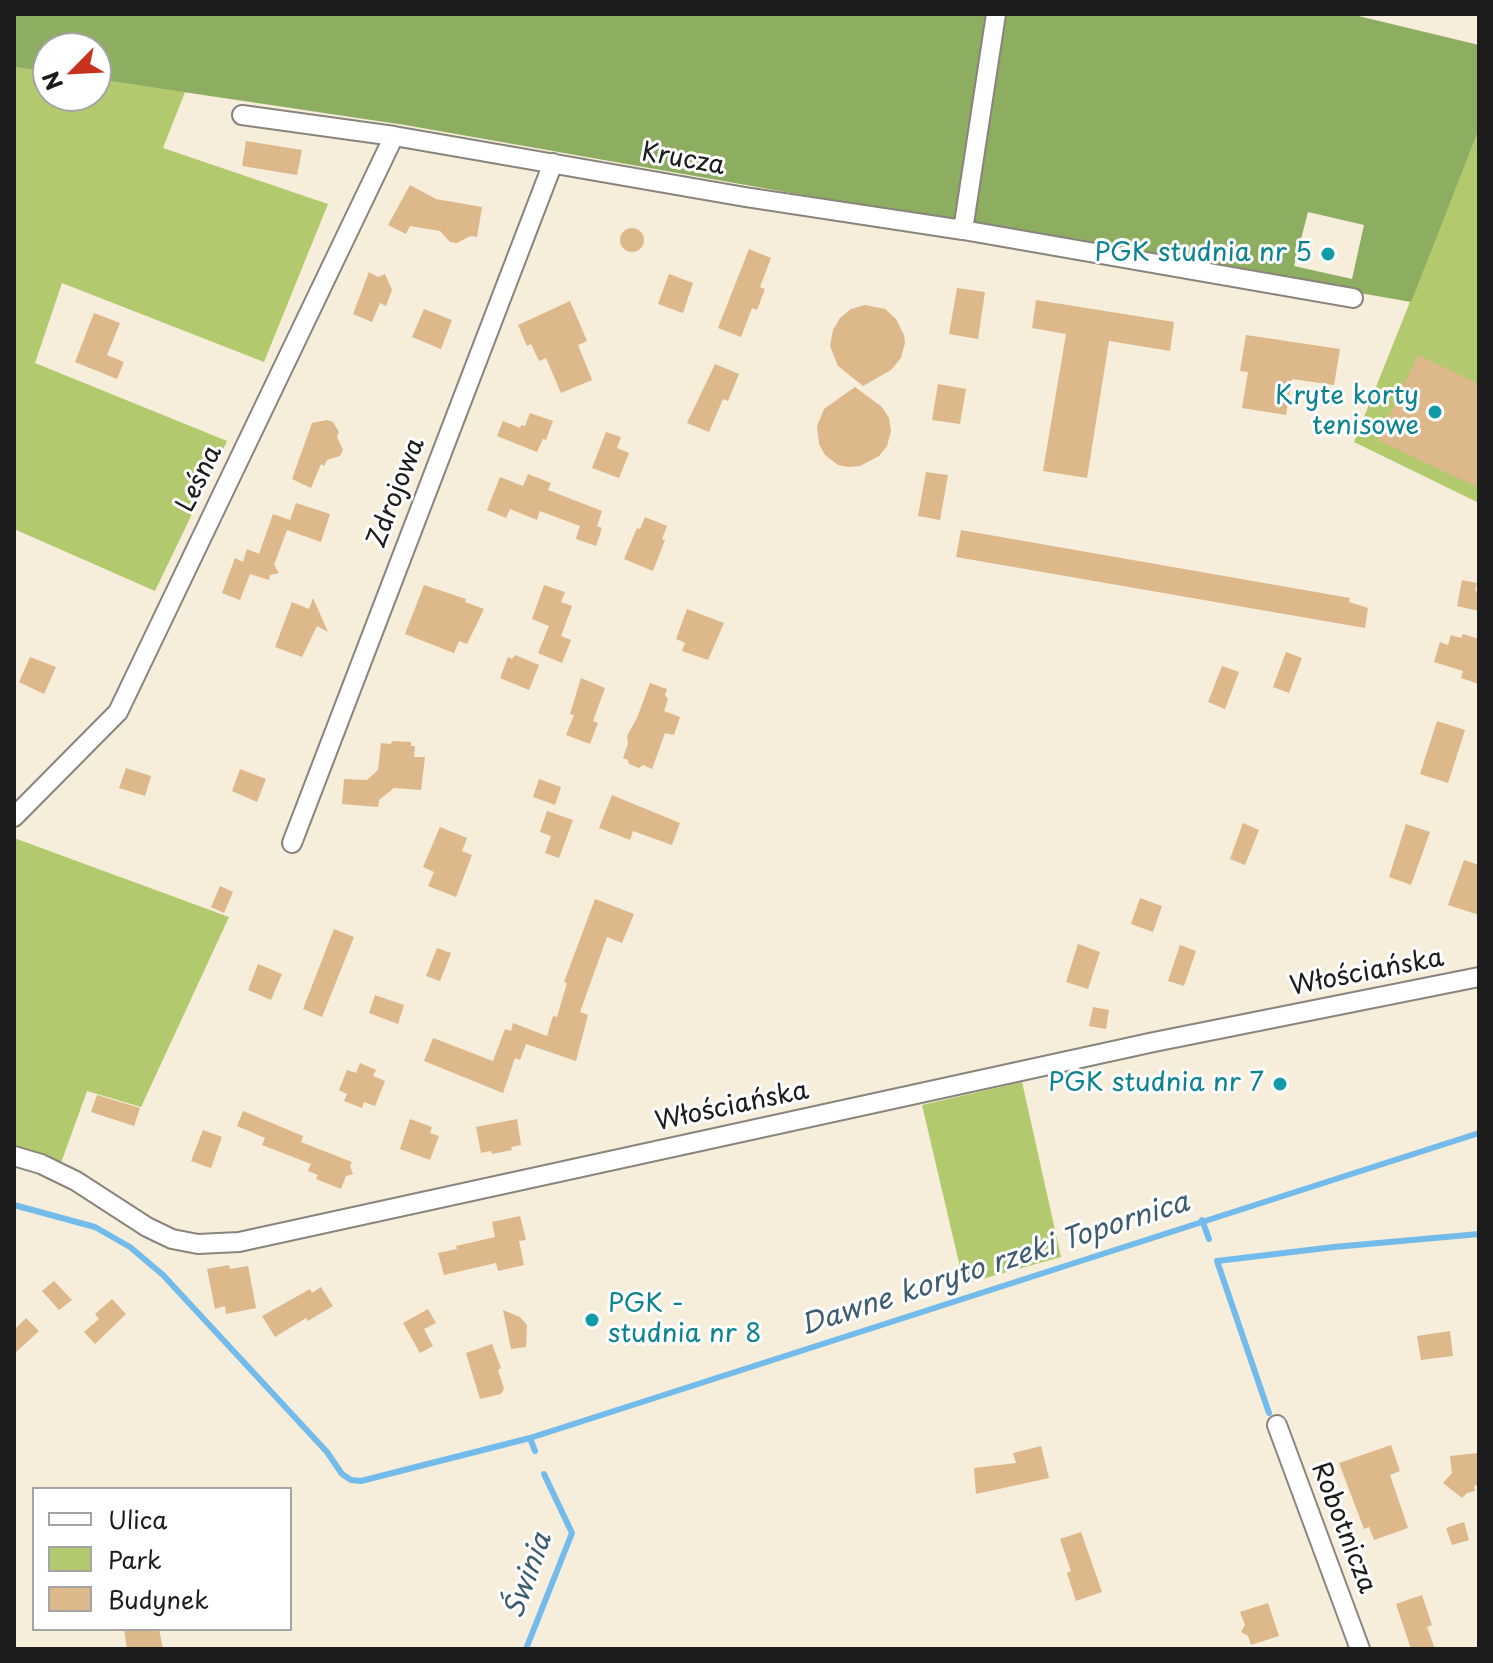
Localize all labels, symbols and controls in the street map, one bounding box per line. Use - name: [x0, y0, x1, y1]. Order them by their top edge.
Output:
- north arrow: [32, 32, 112, 112]
- text: N: [33, 66, 70, 96]
- street label: Krucza: [639, 137, 727, 183]
- place label: PGK studnia nr 5: [1094, 238, 1312, 270]
- marker: PGK studnia nr 5: [1319, 245, 1337, 263]
- place label: Kryte korty tenisowe: [1275, 381, 1419, 442]
- marker: Kryte korty tenisowe: [1426, 403, 1444, 421]
- street label: Zdrojowa: [362, 434, 432, 552]
- street label: Leśna: [171, 441, 229, 517]
- street label: Włościańska: [1287, 943, 1447, 1003]
- place label: PGK studnia nr 7: [1048, 1068, 1264, 1100]
- marker: PGK studnia nr 7: [1271, 1075, 1289, 1093]
- street label: Włościańska: [652, 1076, 812, 1138]
- water label: Dawne koryto rzeki Topornica: [796, 1186, 1194, 1344]
- place label: PGK - studnia nr 8: [608, 1289, 761, 1350]
- marker: PGK - studnia nr 8: [583, 1311, 601, 1329]
- street label: Robotnicza: [1304, 1458, 1382, 1598]
- legend: [32, 1487, 292, 1631]
- text: Ulica: [108, 1501, 167, 1537]
- water label: Świnia: [498, 1529, 560, 1623]
- text: Park: [108, 1541, 162, 1577]
- text: Budynek: [108, 1581, 209, 1617]

